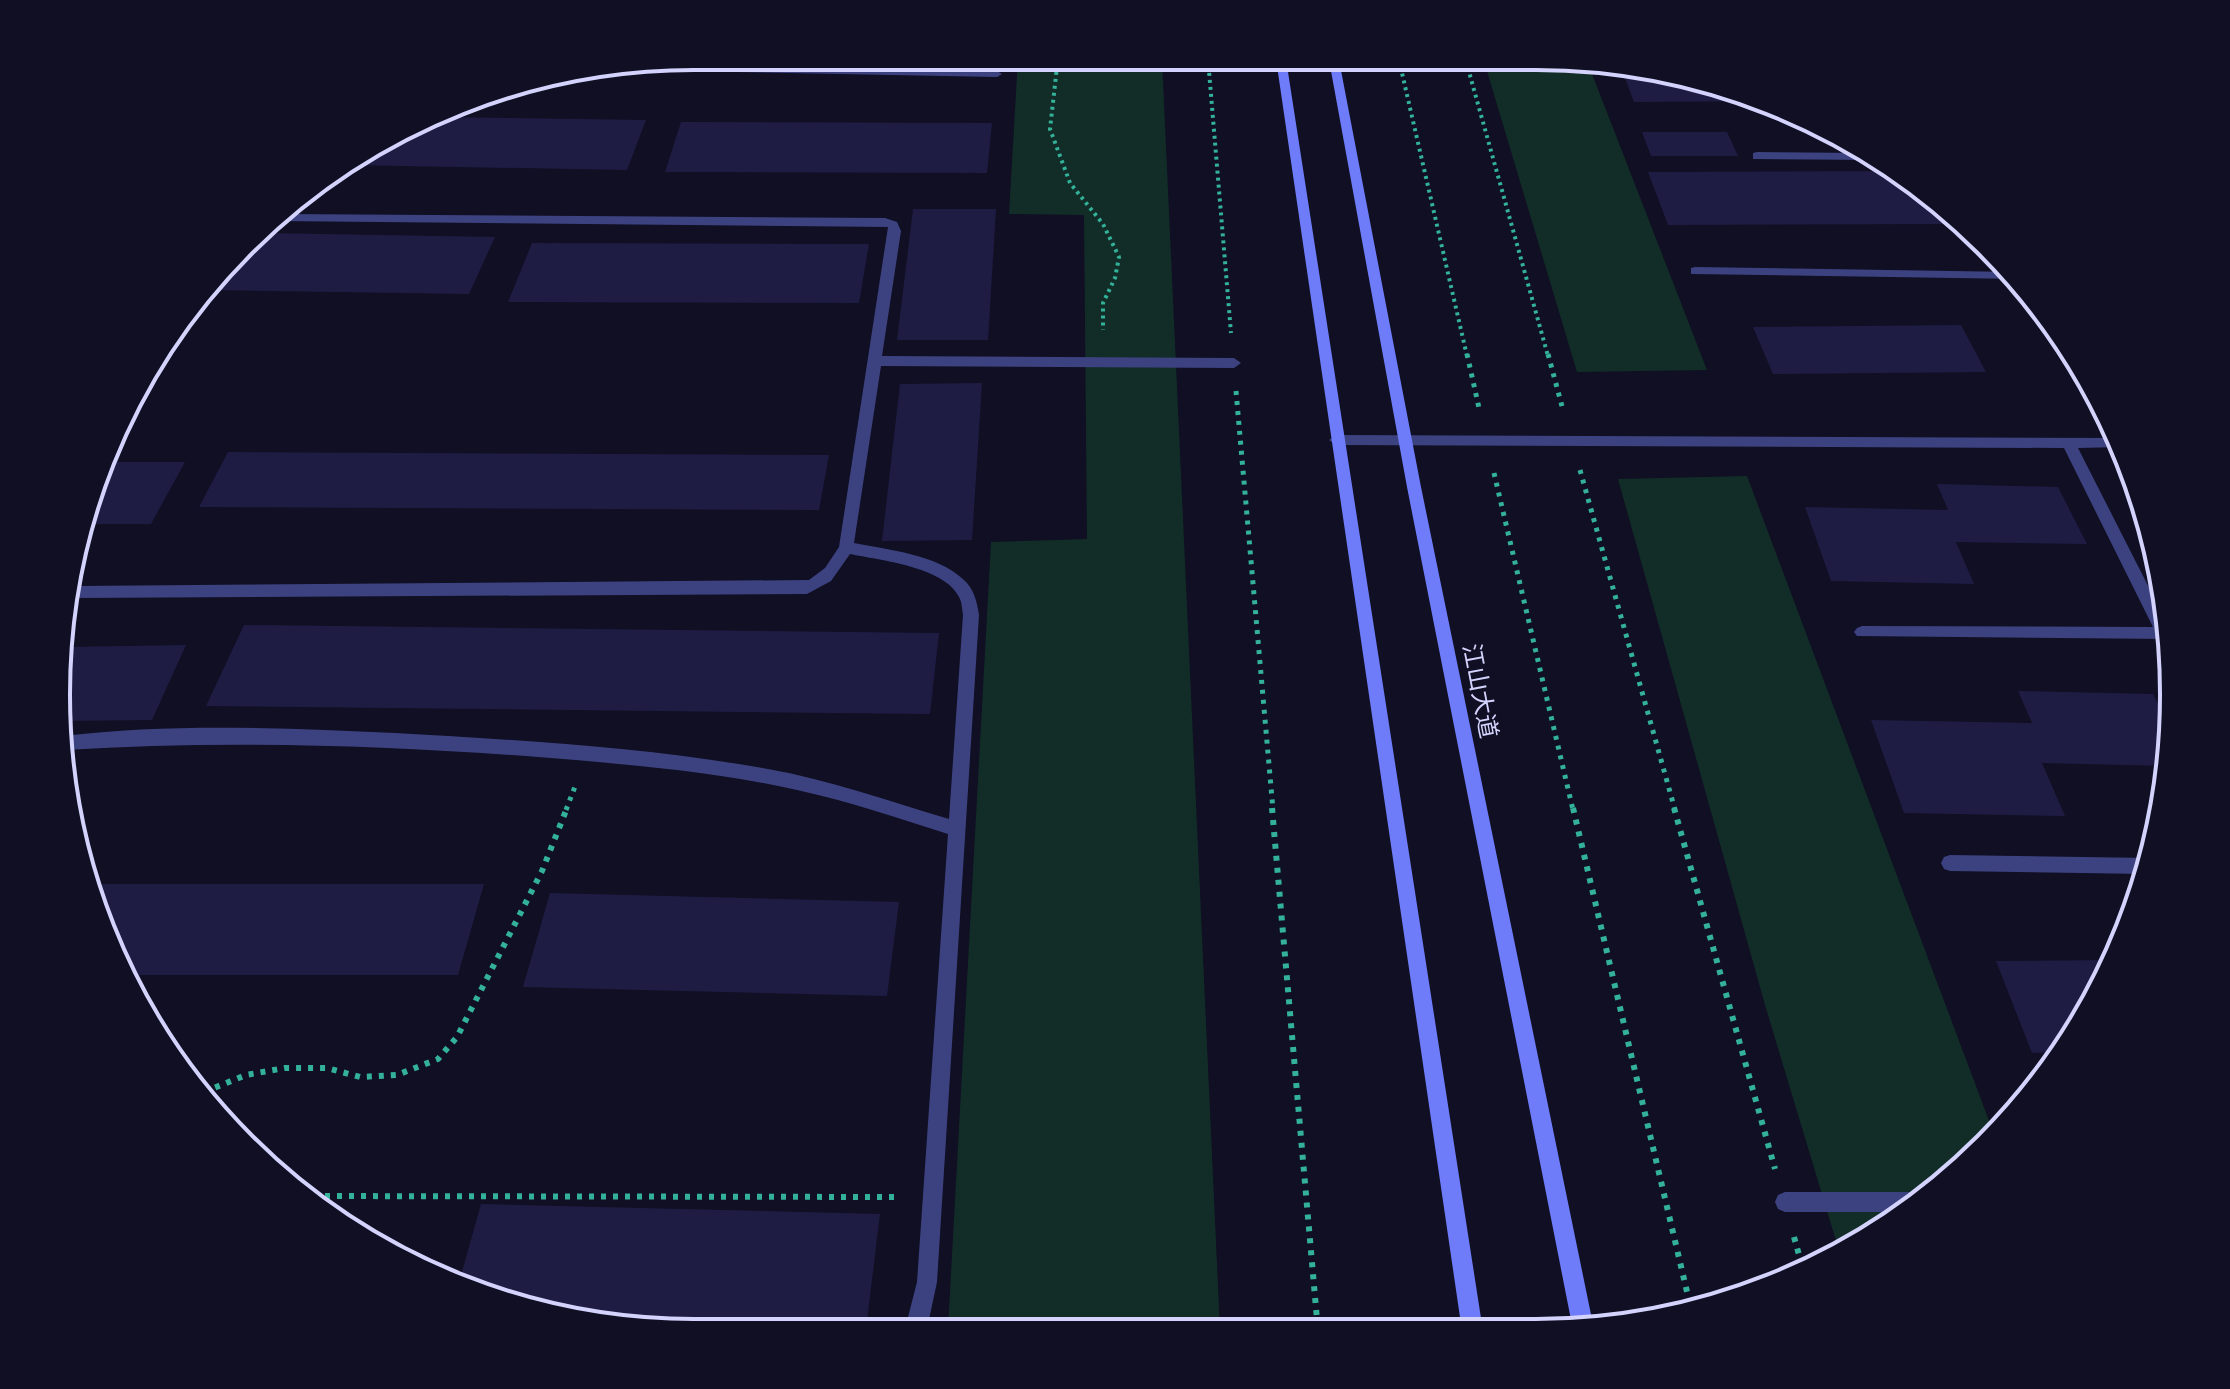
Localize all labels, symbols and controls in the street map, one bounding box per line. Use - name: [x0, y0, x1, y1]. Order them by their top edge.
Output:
- street label: 江山大道: [1456, 641, 1506, 741]

